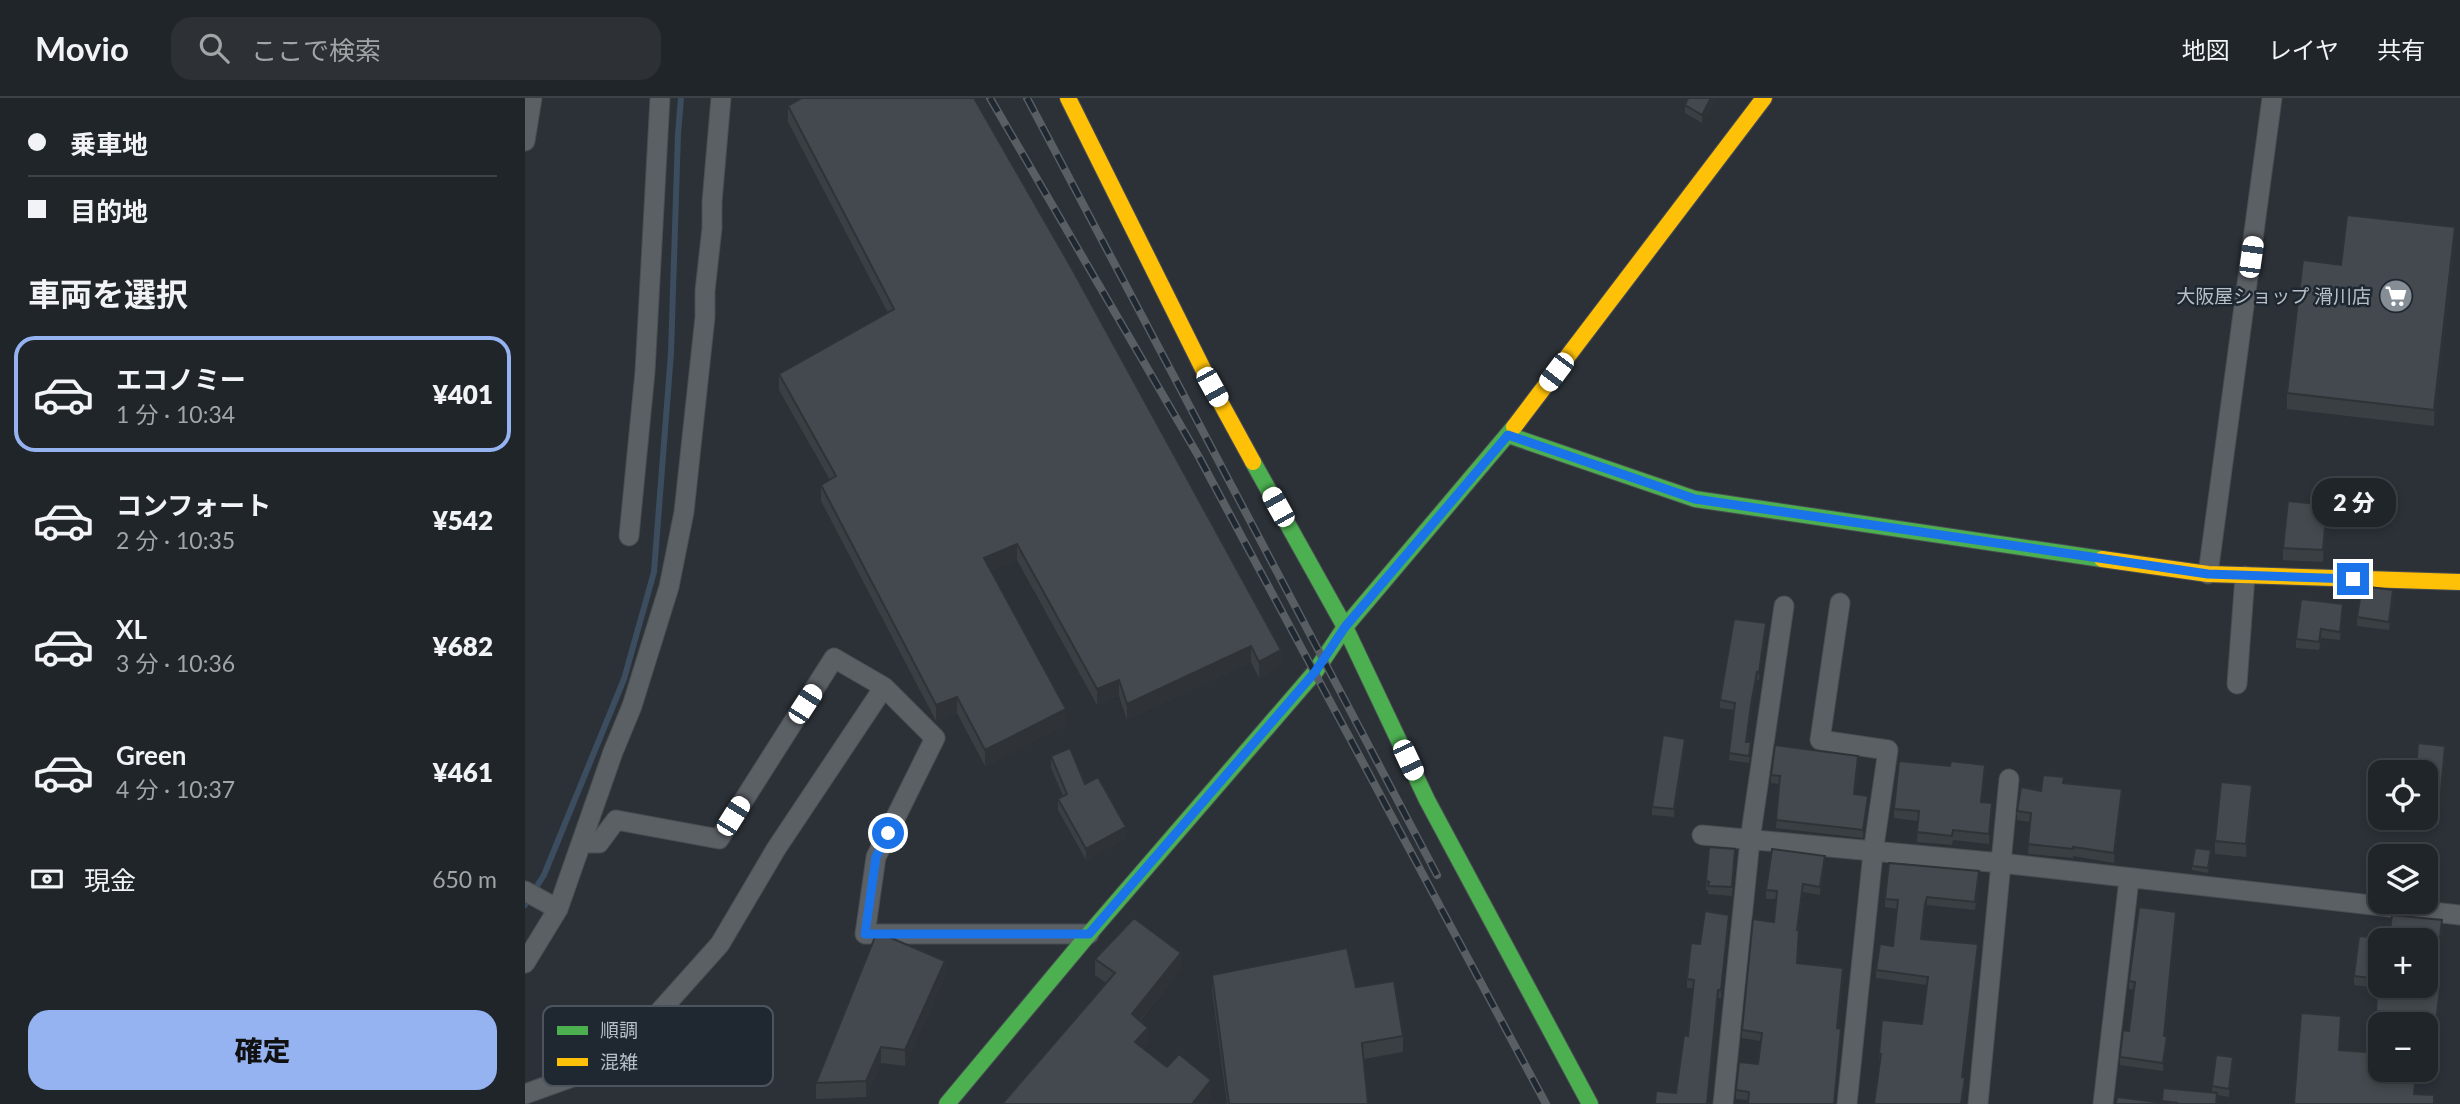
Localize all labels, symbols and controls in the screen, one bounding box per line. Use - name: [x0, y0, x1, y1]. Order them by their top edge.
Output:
- search box: [171, 17, 661, 80]
- text: Movio: [35, 28, 129, 68]
- icon: search: [195, 29, 233, 67]
- text: ここで検索: [251, 34, 381, 66]
- text: 地図: [2182, 35, 2230, 64]
- text: レイヤ: [2268, 35, 2339, 64]
- text: 共有: [2377, 35, 2425, 64]
- text: 乗車地: [70, 128, 148, 160]
- text: 目的地: [70, 195, 148, 227]
- car: [2238, 235, 2265, 279]
- text: 車両を選択: [28, 274, 188, 313]
- supermarket icon: 大阪屋ショップ 滑川店: [2377, 277, 2415, 315]
- place label: 大阪屋ショップ 滑川店: [2176, 284, 2371, 307]
- car: [1535, 349, 1578, 395]
- icon: car: [32, 363, 95, 426]
- text: エコノミー: [116, 363, 246, 395]
- car: [1193, 364, 1232, 410]
- text: ¥401: [433, 378, 493, 410]
- text: 1 分 · 10:34: [116, 400, 235, 428]
- callout: 2 分: [2311, 477, 2395, 526]
- car: [1259, 484, 1298, 530]
- text: 2 分: [2333, 488, 2375, 516]
- icon: car: [32, 489, 95, 552]
- text: コンフォート: [116, 489, 271, 521]
- text: ¥542: [433, 504, 493, 536]
- text: 2 分 · 10:35: [116, 526, 235, 554]
- route end: [2337, 563, 2369, 595]
- text: XL: [116, 613, 147, 645]
- icon: car: [32, 615, 95, 678]
- text: ¥682: [433, 630, 493, 662]
- text: 3 分 · 10:36: [116, 649, 235, 677]
- car: [785, 681, 826, 727]
- car: [1390, 737, 1427, 783]
- text: Green: [116, 739, 186, 771]
- icon: car: [32, 741, 95, 804]
- text: ¥461: [433, 756, 493, 788]
- map controls: [2368, 760, 2438, 1082]
- button: locate: [2368, 760, 2438, 830]
- text: 4 分 · 10:37: [116, 775, 235, 803]
- car: [713, 793, 754, 839]
- route start: [872, 817, 904, 849]
- button: layers: [2368, 844, 2438, 914]
- icon: cash: [28, 860, 66, 898]
- text: 現金: [84, 864, 136, 896]
- text: 650 m: [432, 865, 497, 893]
- button: +: [2368, 928, 2438, 998]
- legend: [543, 1006, 773, 1086]
- button: 確定: [28, 1010, 497, 1090]
- button: −: [2368, 1012, 2438, 1082]
- text: 順調: [600, 1018, 638, 1041]
- text: 混雑: [600, 1050, 638, 1073]

